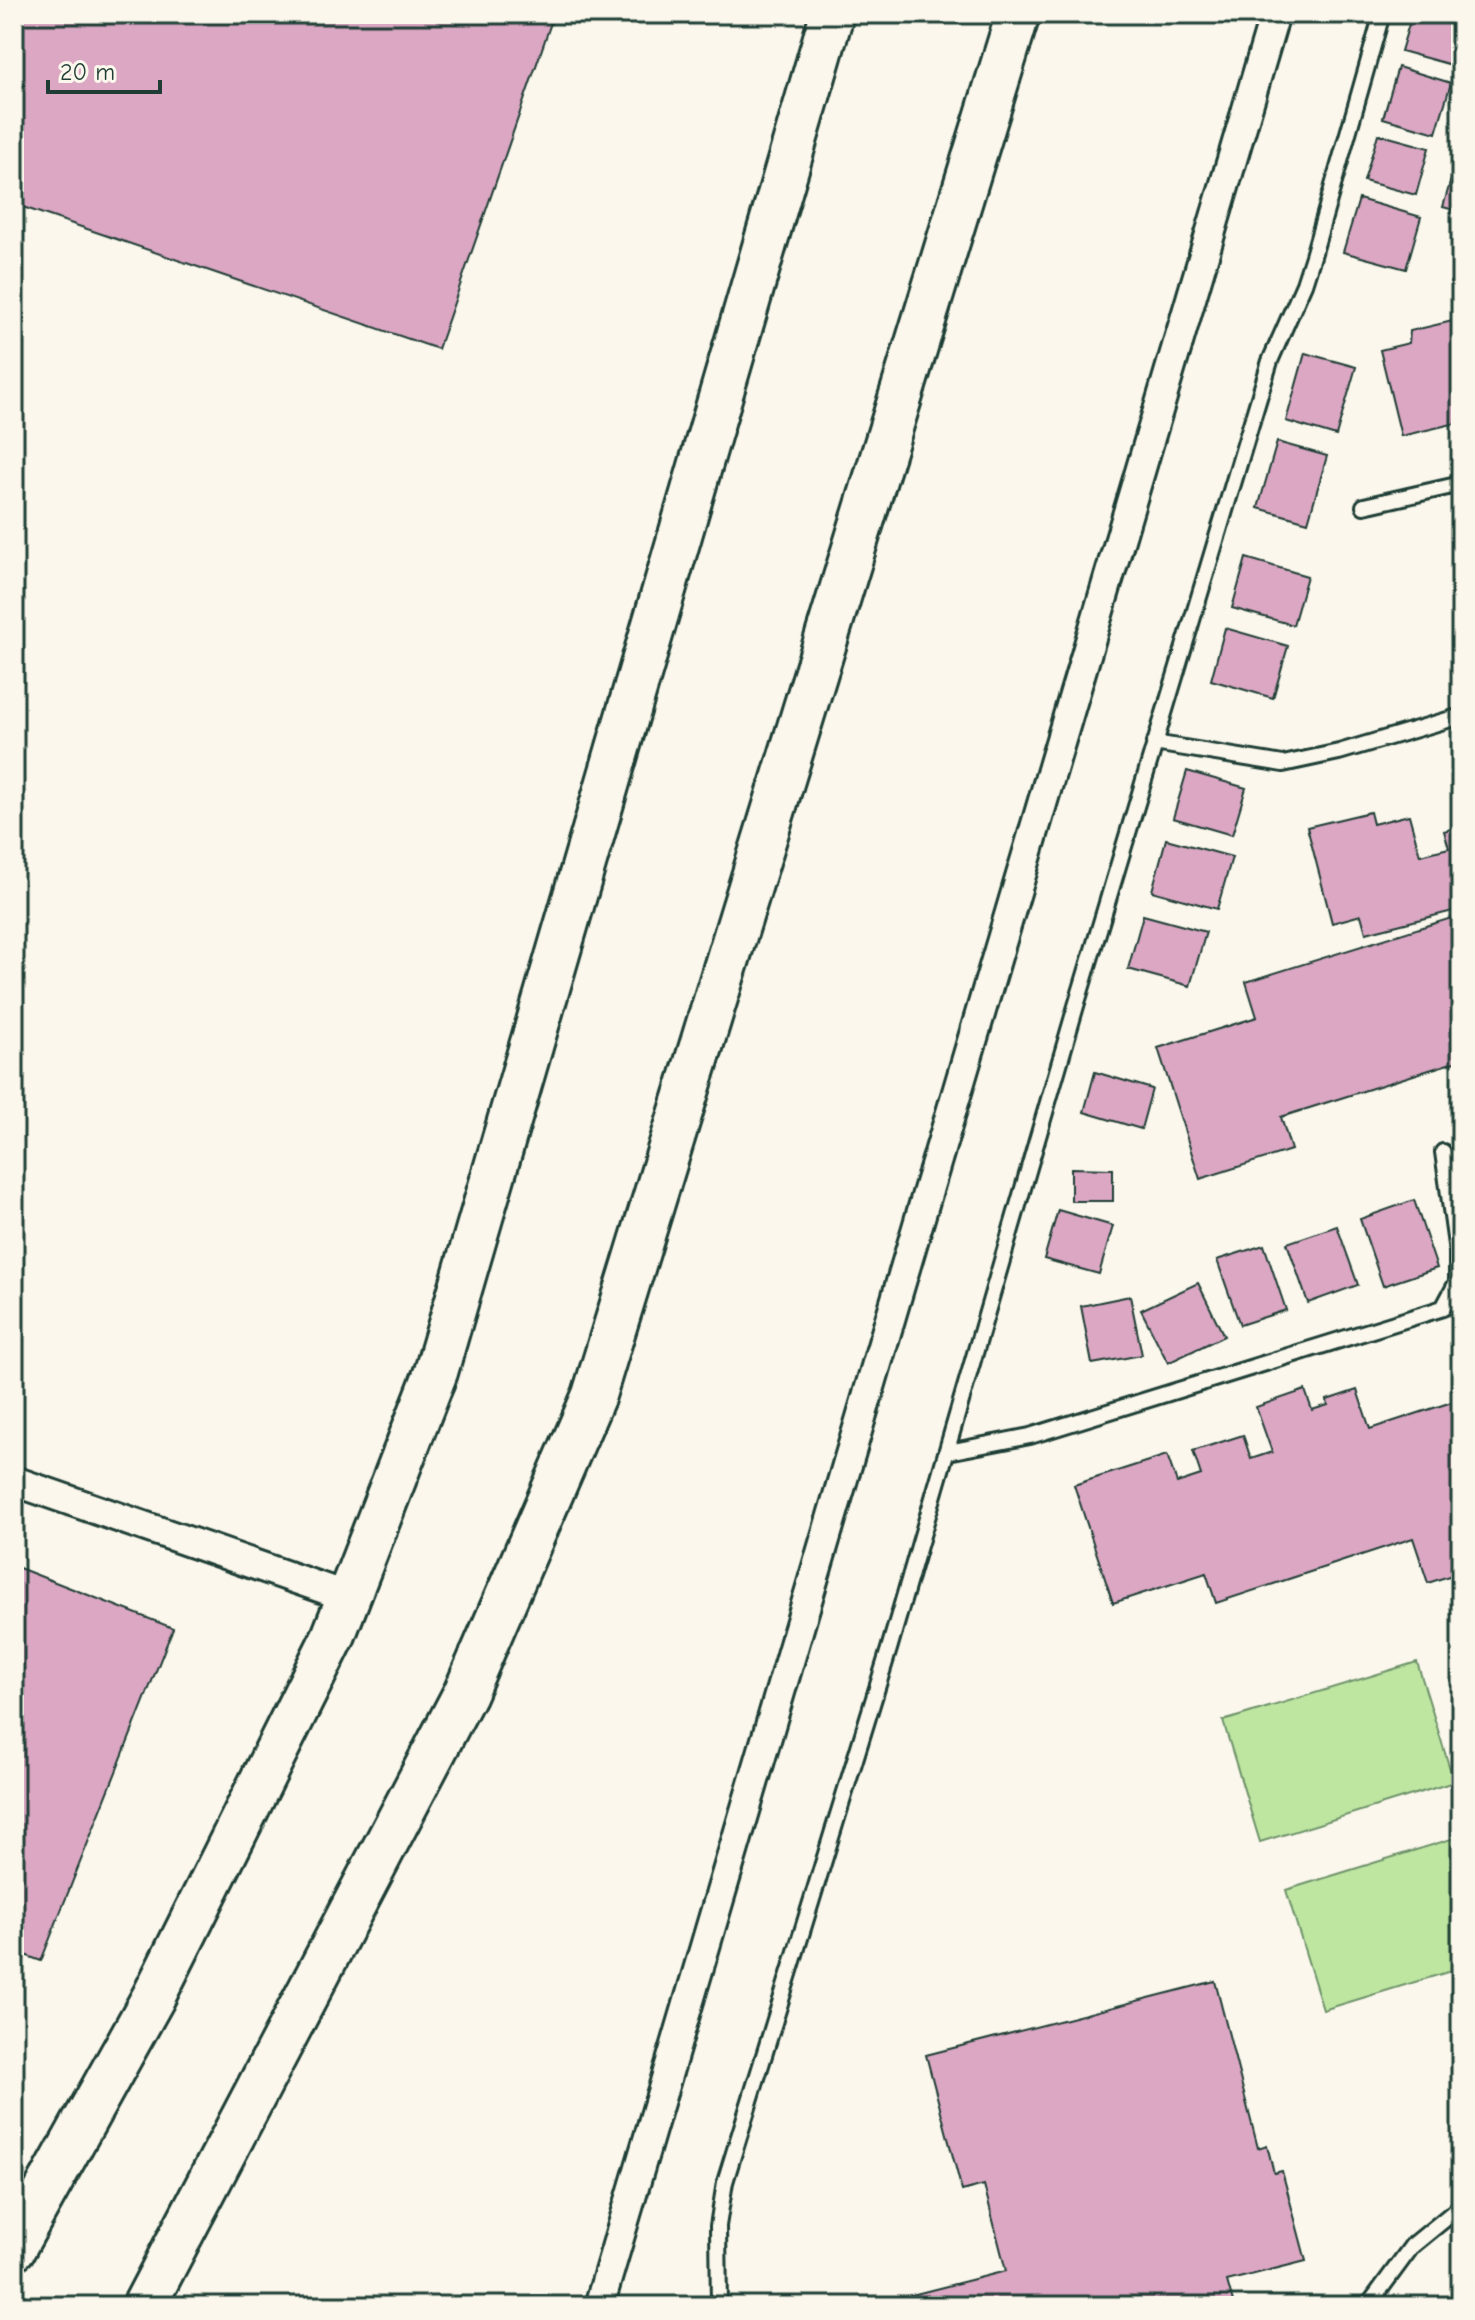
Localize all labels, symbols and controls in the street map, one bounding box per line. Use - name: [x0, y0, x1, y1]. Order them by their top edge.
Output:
- scale bar: [48, 44, 160, 94]
- text: 20 m: [60, 58, 115, 86]

